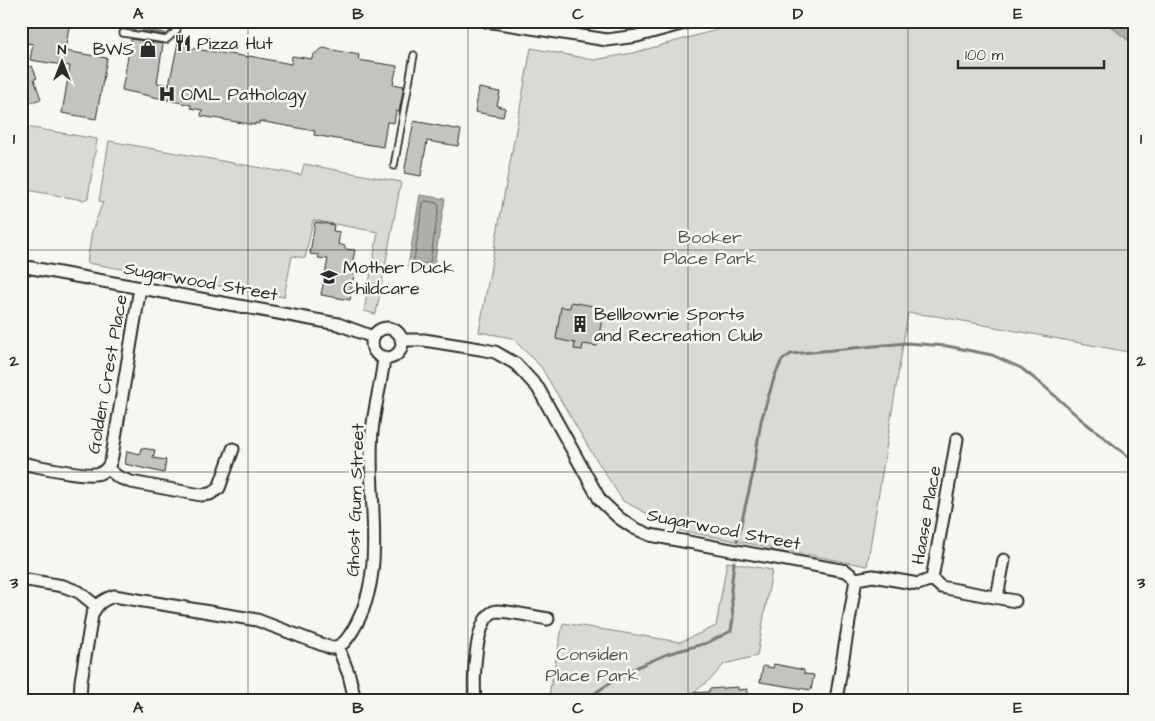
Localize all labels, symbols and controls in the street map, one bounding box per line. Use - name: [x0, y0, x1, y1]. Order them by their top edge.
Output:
- text: A: [133, 3, 144, 25]
- text: B: [352, 3, 364, 25]
- text: C: [572, 3, 584, 25]
- text: D: [793, 3, 804, 25]
- text: E: [1013, 3, 1023, 25]
- place label: Pizza Hut: [197, 31, 273, 56]
- restaurant icon: Pizza Hut: [173, 33, 193, 53]
- place label: BWS: [93, 37, 134, 62]
- north arrow: [38, 38, 88, 88]
- scale bar: [958, 38, 1104, 70]
- shop icon: BWS: [138, 39, 158, 59]
- text: N: [58, 40, 67, 60]
- text: 100 m: [965, 45, 1004, 66]
- place label: OML Pathology: [181, 82, 307, 108]
- hospital icon: OML Pathology: [157, 84, 177, 104]
- text: 1: [13, 128, 16, 150]
- text: 1: [1140, 128, 1143, 150]
- park label: Booker Place Park: [663, 225, 757, 271]
- place label: Mother Duck Childcare: [343, 255, 454, 301]
- street label: Sugarwood Street: [122, 256, 281, 308]
- school or university icon: Mother Duck Childcare: [319, 267, 339, 287]
- street label: Golden Crest Place: [81, 292, 134, 456]
- place label: Bellbowrie Sports and Recreation Club: [594, 302, 763, 348]
- building icon: Bellbowrie Sports and Recreation Club: [570, 314, 590, 334]
- text: 2: [8, 350, 19, 372]
- text: 2: [1135, 350, 1146, 372]
- street label: Ghost Gum Street: [340, 422, 371, 577]
- street label: Haase Place: [906, 464, 948, 566]
- street label: Sugarwood Street: [645, 502, 803, 558]
- text: 3: [9, 572, 19, 594]
- text: 3: [1136, 572, 1146, 594]
- park label: Considen Place Park: [545, 642, 639, 688]
- text: A: [133, 697, 144, 719]
- text: B: [352, 697, 364, 719]
- text: C: [572, 697, 584, 719]
- text: D: [793, 697, 804, 719]
- text: E: [1013, 697, 1023, 719]

